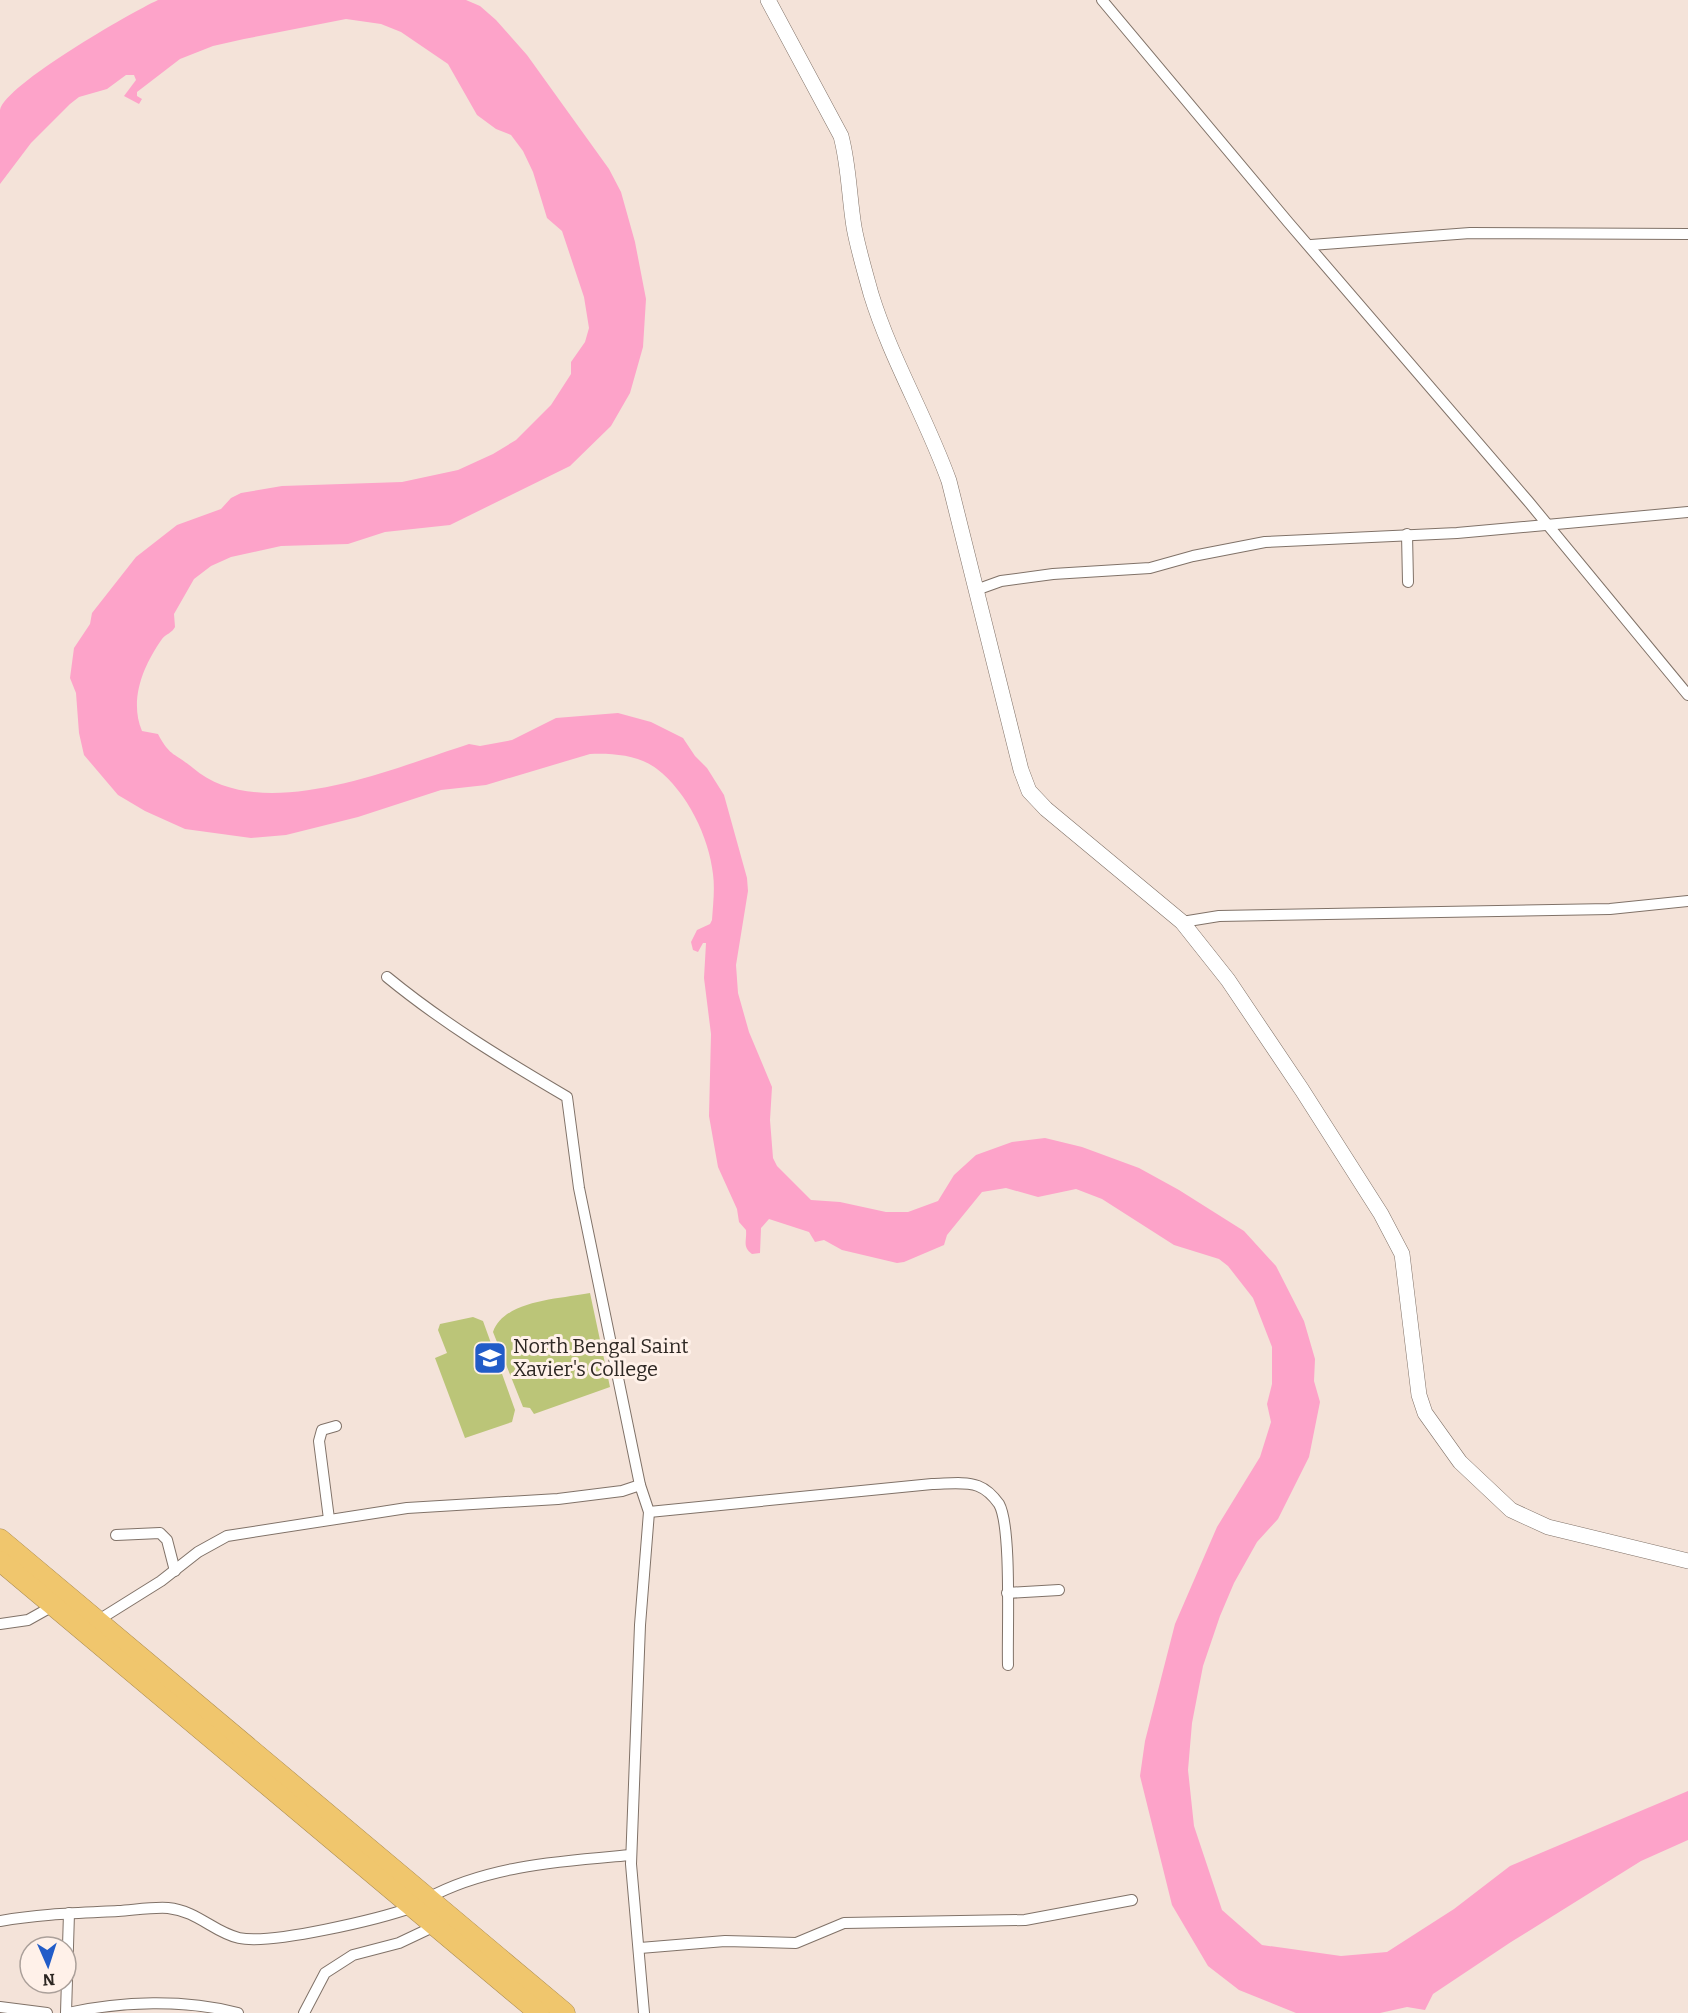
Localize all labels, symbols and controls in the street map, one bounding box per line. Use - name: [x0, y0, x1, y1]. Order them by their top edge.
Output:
- place label: North Bengal Saint Xavier's College: [513, 1334, 689, 1381]
- school or university icon: North Bengal Saint Xavier's College: [472, 1340, 508, 1376]
- north arrow: [18, 1935, 78, 1995]
- text: N: [42, 1970, 55, 1989]

